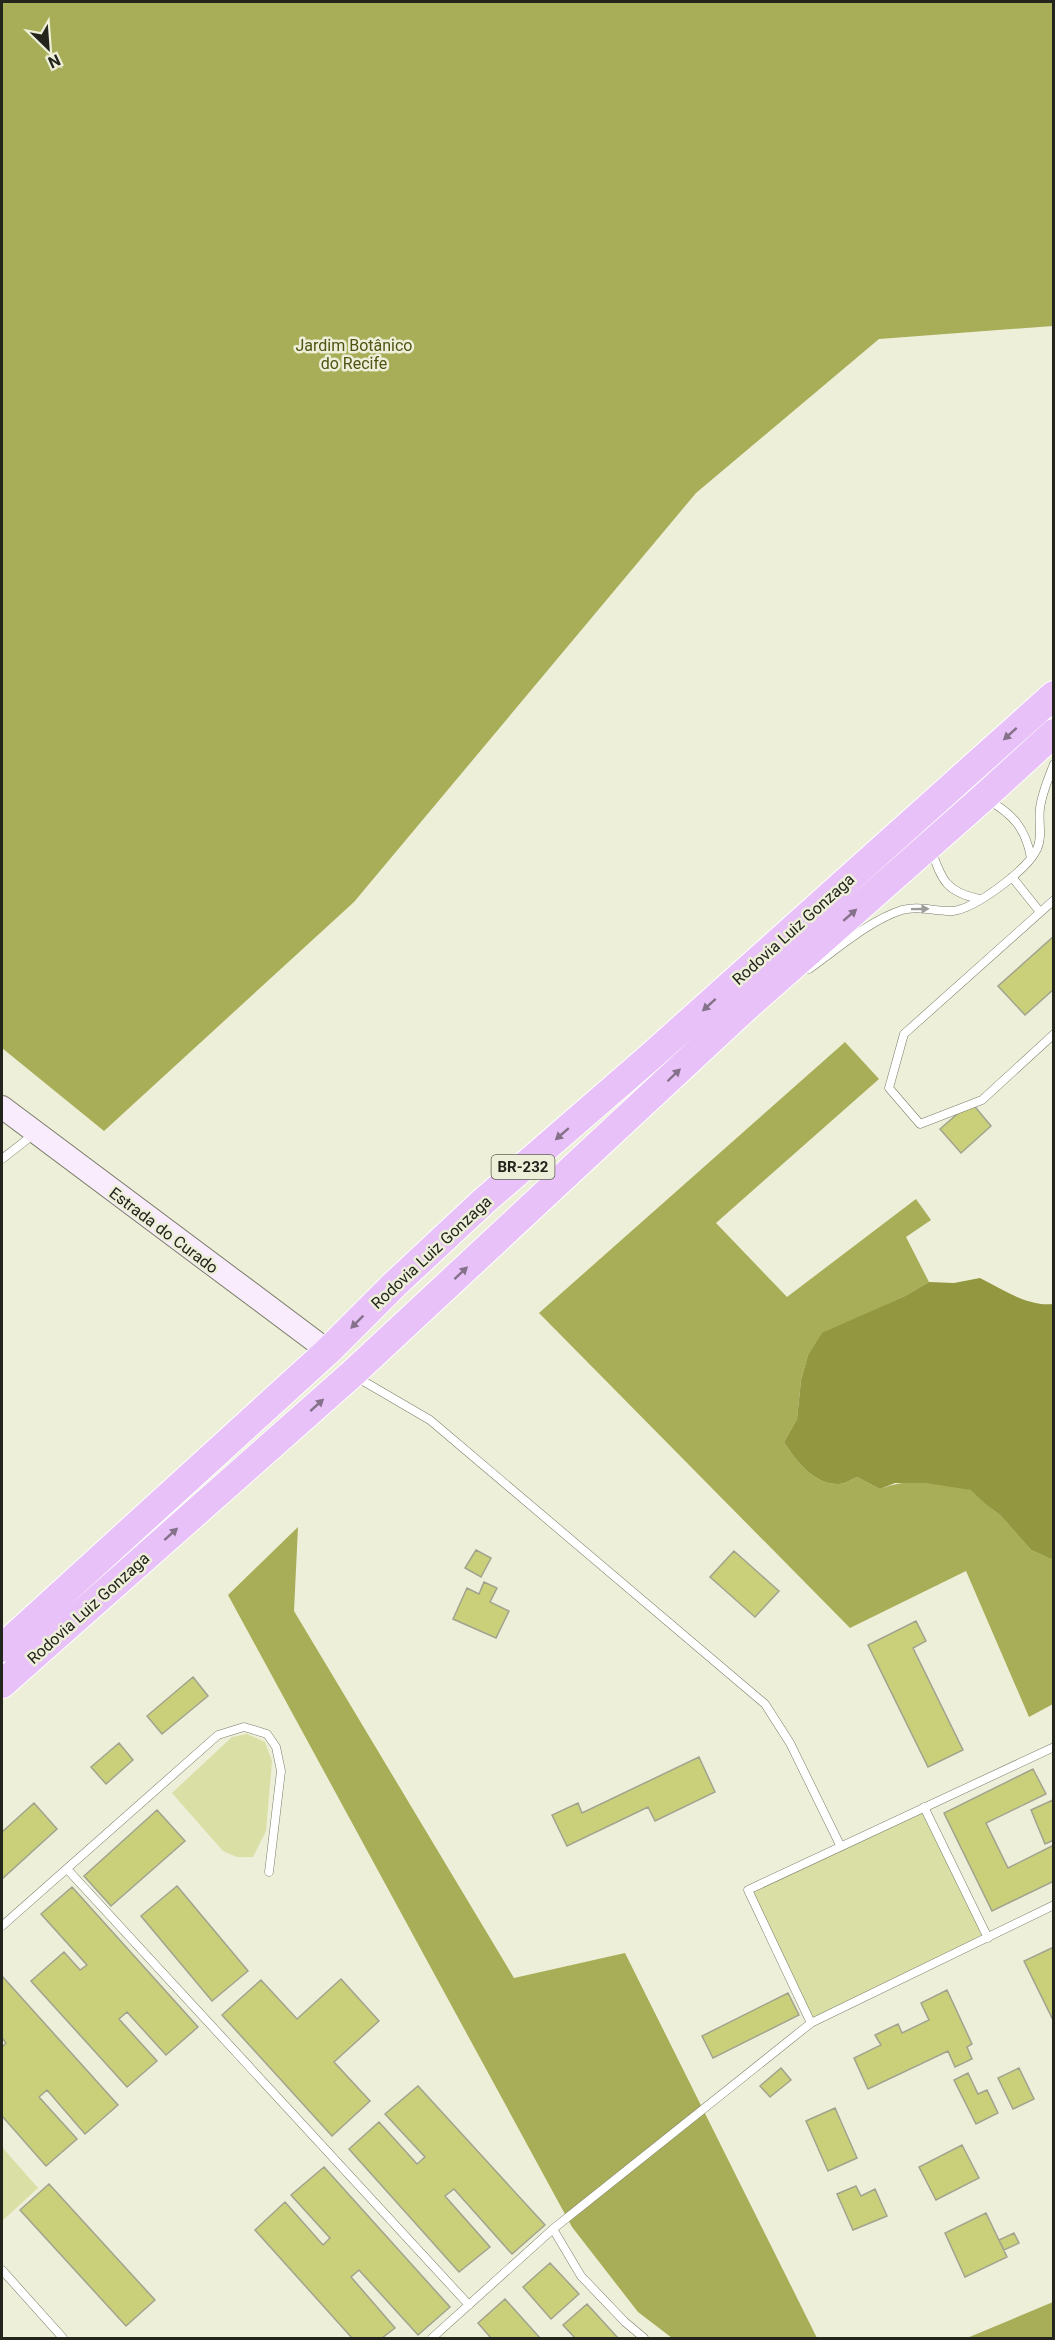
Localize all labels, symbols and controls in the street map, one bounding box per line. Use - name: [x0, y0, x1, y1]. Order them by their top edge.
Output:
- north arrow: [18, 18, 78, 78]
- text: N: [45, 50, 63, 72]
- park label: Jardim Botânico do Recife: [296, 336, 412, 373]
- one-way arrow: [1003, 727, 1018, 740]
- street label: Rodovia Luiz Gonzaga: [728, 870, 858, 989]
- one-way arrow: [911, 904, 930, 914]
- one-way arrow: [842, 909, 857, 922]
- one-way arrow: [701, 998, 716, 1012]
- one-way arrow: [667, 1068, 682, 1082]
- one-way arrow: [554, 1127, 570, 1140]
- road number: BR-232: [492, 1155, 554, 1179]
- street label: Estrada do Curado: [106, 1183, 222, 1278]
- street label: Rodovia Luiz Gonzaga: [367, 1192, 495, 1313]
- one-way arrow: [453, 1266, 468, 1280]
- one-way arrow: [350, 1315, 364, 1329]
- one-way arrow: [309, 1399, 324, 1412]
- one-way arrow: [163, 1528, 178, 1541]
- street label: Rodovia Luiz Gonzaga: [23, 1549, 153, 1668]

